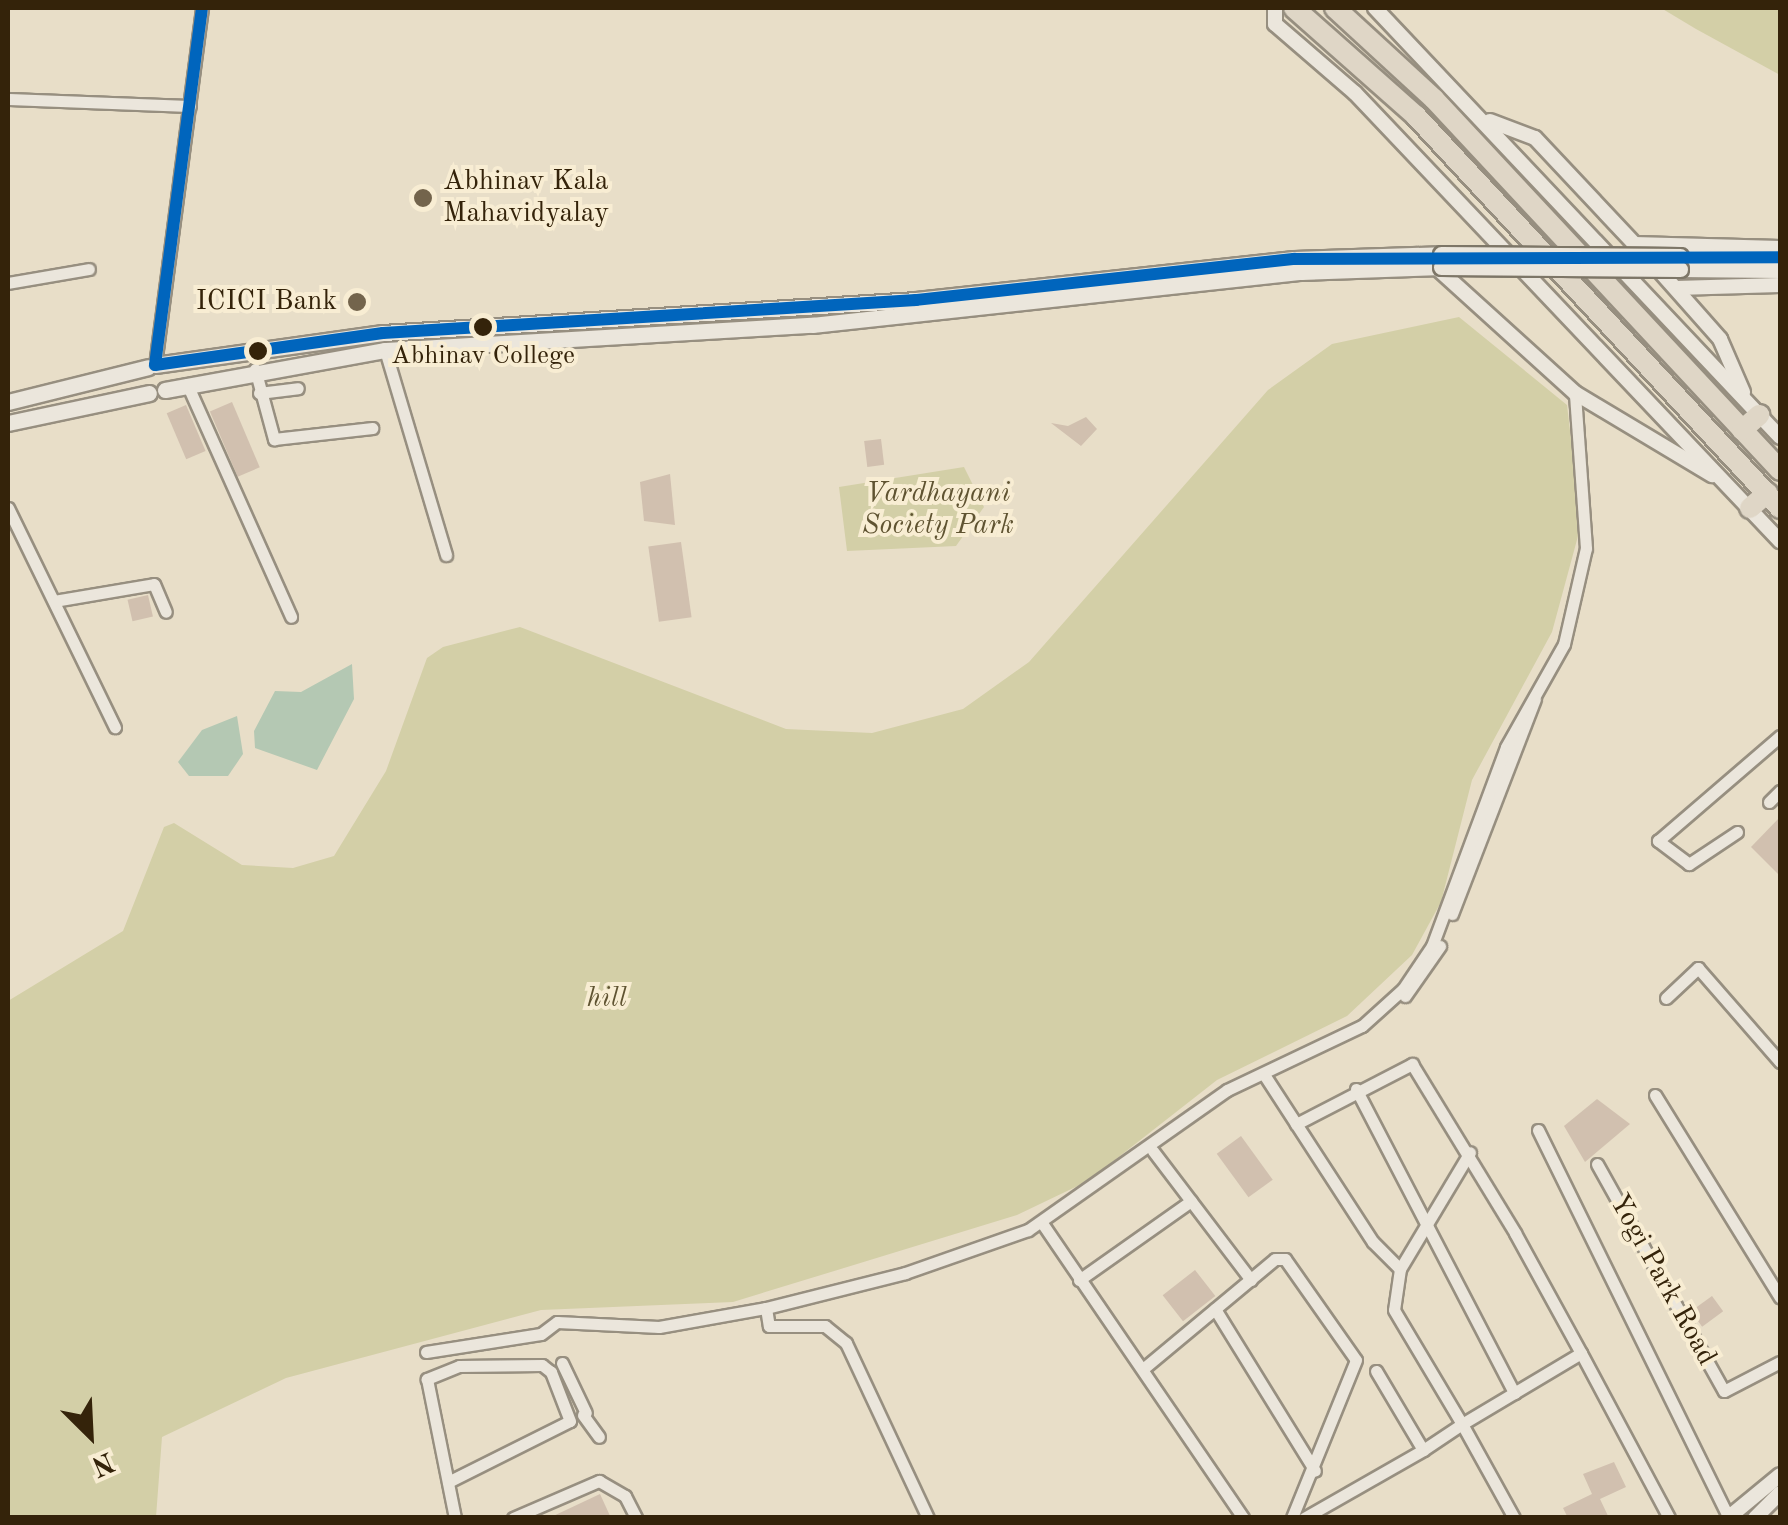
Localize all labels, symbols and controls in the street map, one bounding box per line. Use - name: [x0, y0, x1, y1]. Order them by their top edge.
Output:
- place label: Abhinav Kala Mahavidyalay: [443, 165, 609, 231]
- marker: Abhinav Kala Mahavidyalay: [412, 187, 434, 209]
- place label: ICICI Bank: [196, 285, 337, 319]
- marker: ICICI Bank: [346, 291, 368, 313]
- marker: Abhinav College: [473, 317, 493, 337]
- unlabelled marker: [248, 341, 268, 361]
- place label: Abhinav College: [391, 341, 575, 373]
- park label: Vardhayani Society Park: [862, 477, 1014, 543]
- park label: hill: [587, 982, 627, 1016]
- street label: Yogi Park Road: [1601, 1188, 1723, 1372]
- north arrow: [40, 1385, 140, 1485]
- text: N: [87, 1445, 118, 1480]

